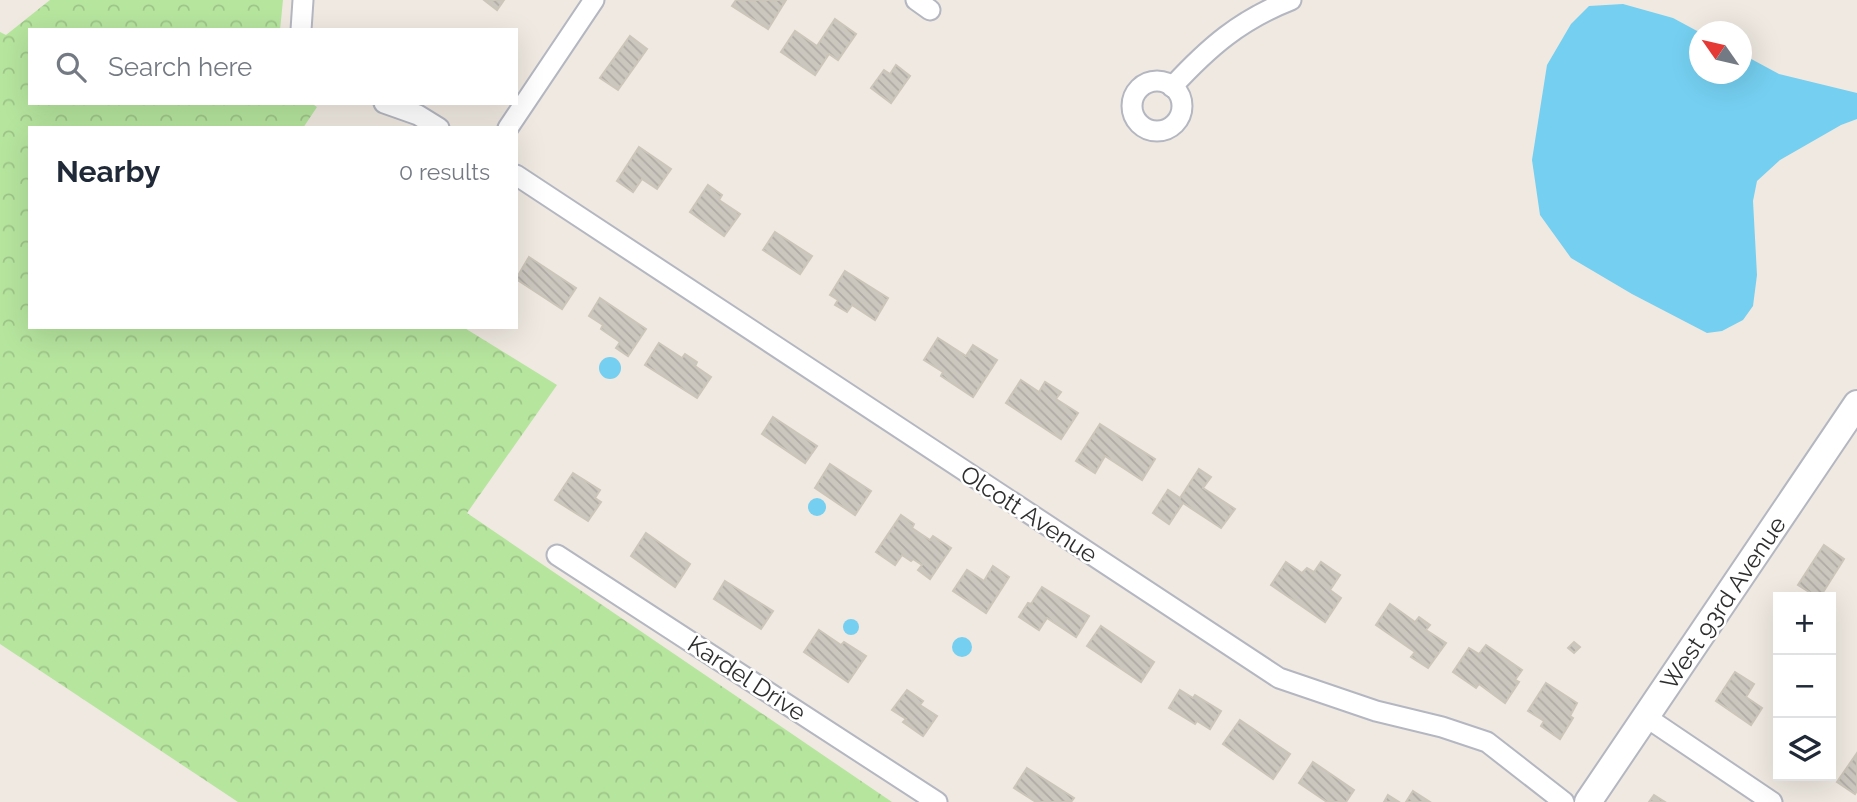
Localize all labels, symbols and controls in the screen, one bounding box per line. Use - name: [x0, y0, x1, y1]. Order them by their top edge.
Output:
- north arrow: [1689, 21, 1752, 84]
- search box: [28, 28, 518, 105]
- icon: search: [52, 48, 90, 86]
- text: Search here: [108, 52, 252, 82]
- text: Nearby: [56, 154, 160, 189]
- text: 0 results: [399, 158, 490, 185]
- street label: Olcott Avenue: [955, 459, 1103, 569]
- street label: West 93rd Avenue: [1654, 511, 1792, 695]
- map controls: [1773, 592, 1836, 781]
- button: +: [1773, 592, 1836, 655]
- street label: Kardel Drive: [683, 629, 811, 727]
- button: −: [1773, 655, 1836, 718]
- button: layers: [1773, 718, 1836, 781]

